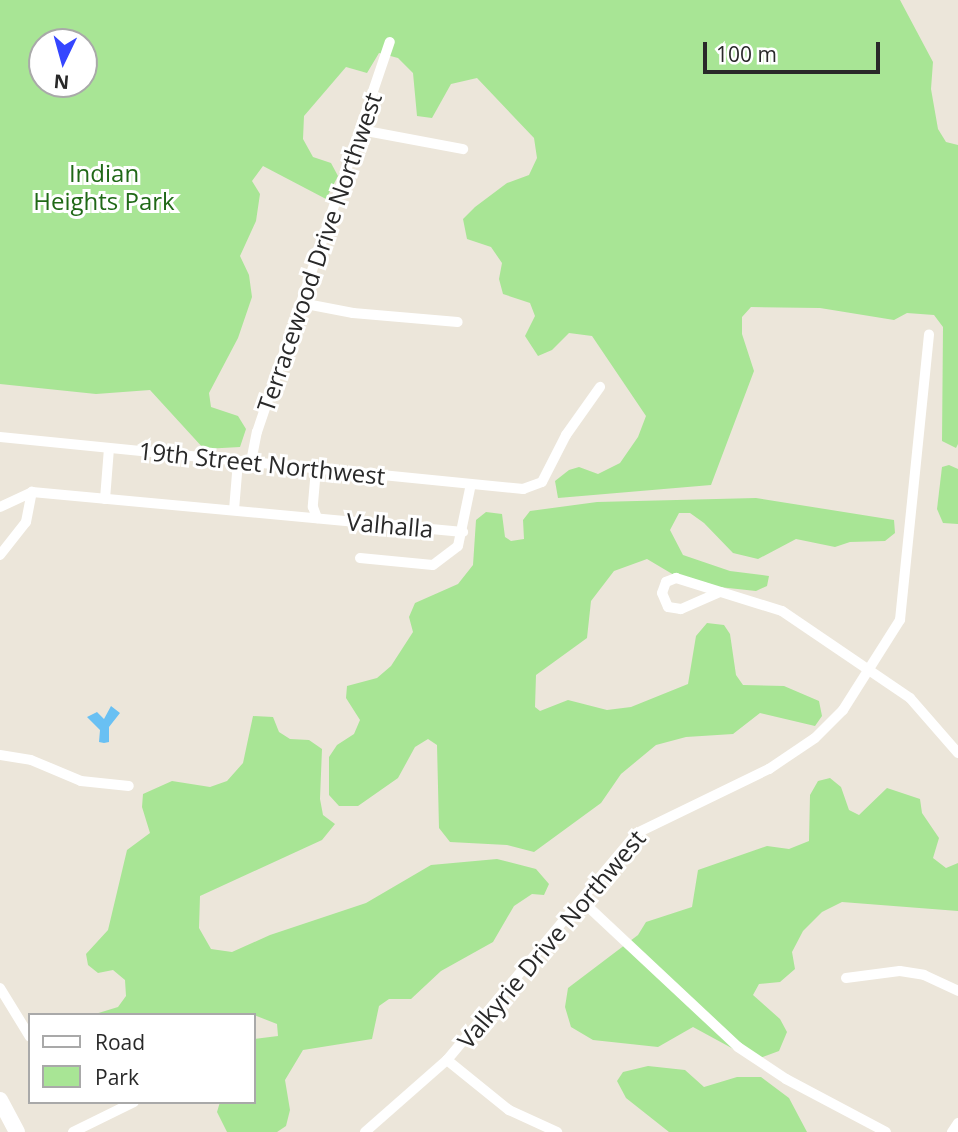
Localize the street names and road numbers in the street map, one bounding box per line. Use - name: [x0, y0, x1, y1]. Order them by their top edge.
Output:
- street label: Terracewood Drive Northwest: [251, 89, 387, 415]
- street label: 19th Street Northwest: [137, 436, 387, 490]
- street label: Valhalla: [345, 507, 435, 543]
- street label: Valkyrie Drive Northwest: [451, 824, 651, 1054]

